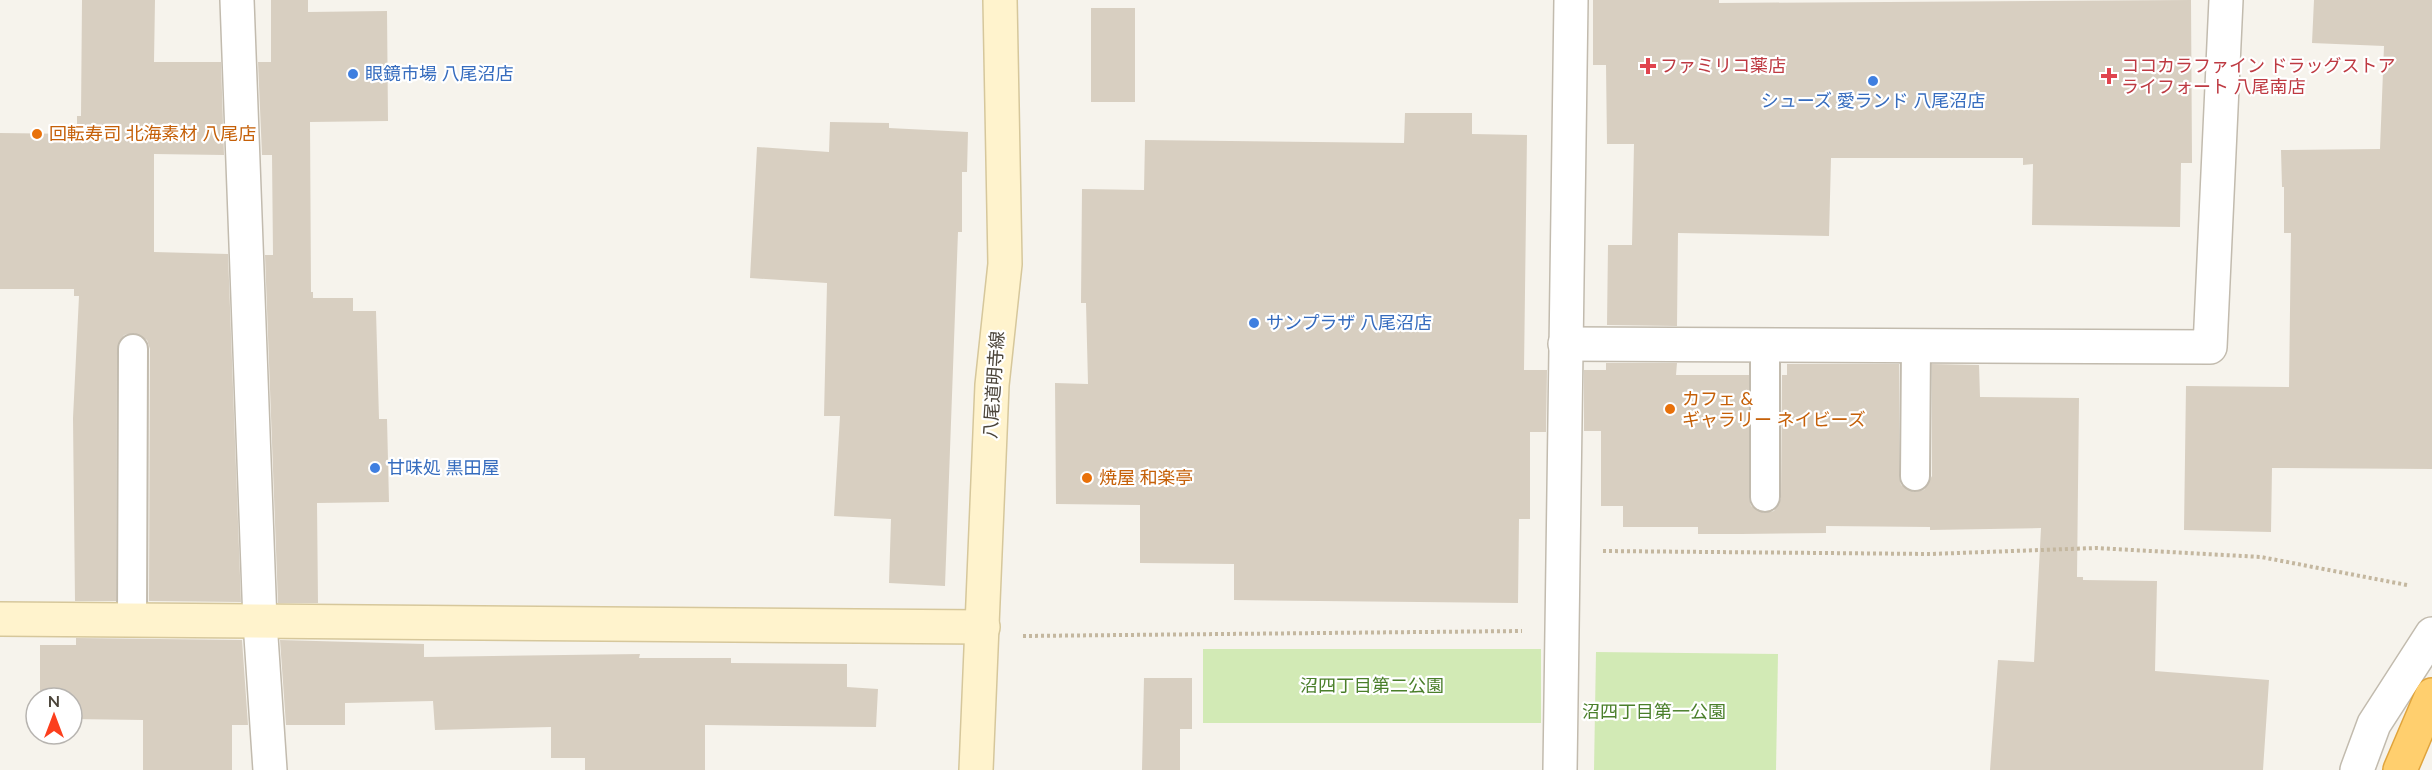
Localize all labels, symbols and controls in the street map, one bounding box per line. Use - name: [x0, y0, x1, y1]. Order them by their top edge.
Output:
- place label: ファミリコ薬店: [1660, 54, 1786, 76]
- place label: ココカラファイン ドラッグストア ライフォート 八尾南店: [2121, 54, 2396, 97]
- marker: ファミリコ薬店: [1641, 59, 1655, 73]
- place label: 眼鏡市場 八尾沼店: [365, 62, 514, 84]
- marker: 眼鏡市場 八尾沼店: [346, 67, 360, 81]
- marker: ココカラファイン ドラッグストア ライフォート 八尾南店: [2102, 69, 2116, 83]
- marker: シューズ 愛ランド 八尾沼店: [1866, 74, 1880, 88]
- place label: シューズ 愛ランド 八尾沼店: [1761, 89, 1985, 111]
- place label: 回転寿司 北海素材 八尾店: [49, 122, 256, 144]
- marker: 回転寿司 北海素材 八尾店: [30, 127, 44, 141]
- place label: サンプラザ 八尾沼店: [1266, 311, 1432, 333]
- marker: サンプラザ 八尾沼店: [1247, 316, 1261, 330]
- street label: 八尾道明寺線: [978, 330, 1008, 440]
- place label: カフェ & ギャラリー ネイビーズ: [1682, 387, 1866, 430]
- marker: カフェ & ギャラリー ネイビーズ: [1663, 402, 1677, 416]
- place label: 甘味処 黒田屋: [387, 456, 500, 478]
- marker: 甘味処 黒田屋: [368, 461, 382, 475]
- place label: 焼屋 和楽亭: [1099, 466, 1194, 488]
- marker: 焼屋 和楽亭: [1080, 471, 1094, 485]
- park label: 沼四丁目第二公園: [1300, 674, 1444, 696]
- north arrow: [24, 686, 84, 746]
- text: N: [48, 691, 60, 710]
- park label: 沼四丁目第一公園: [1582, 700, 1726, 722]

